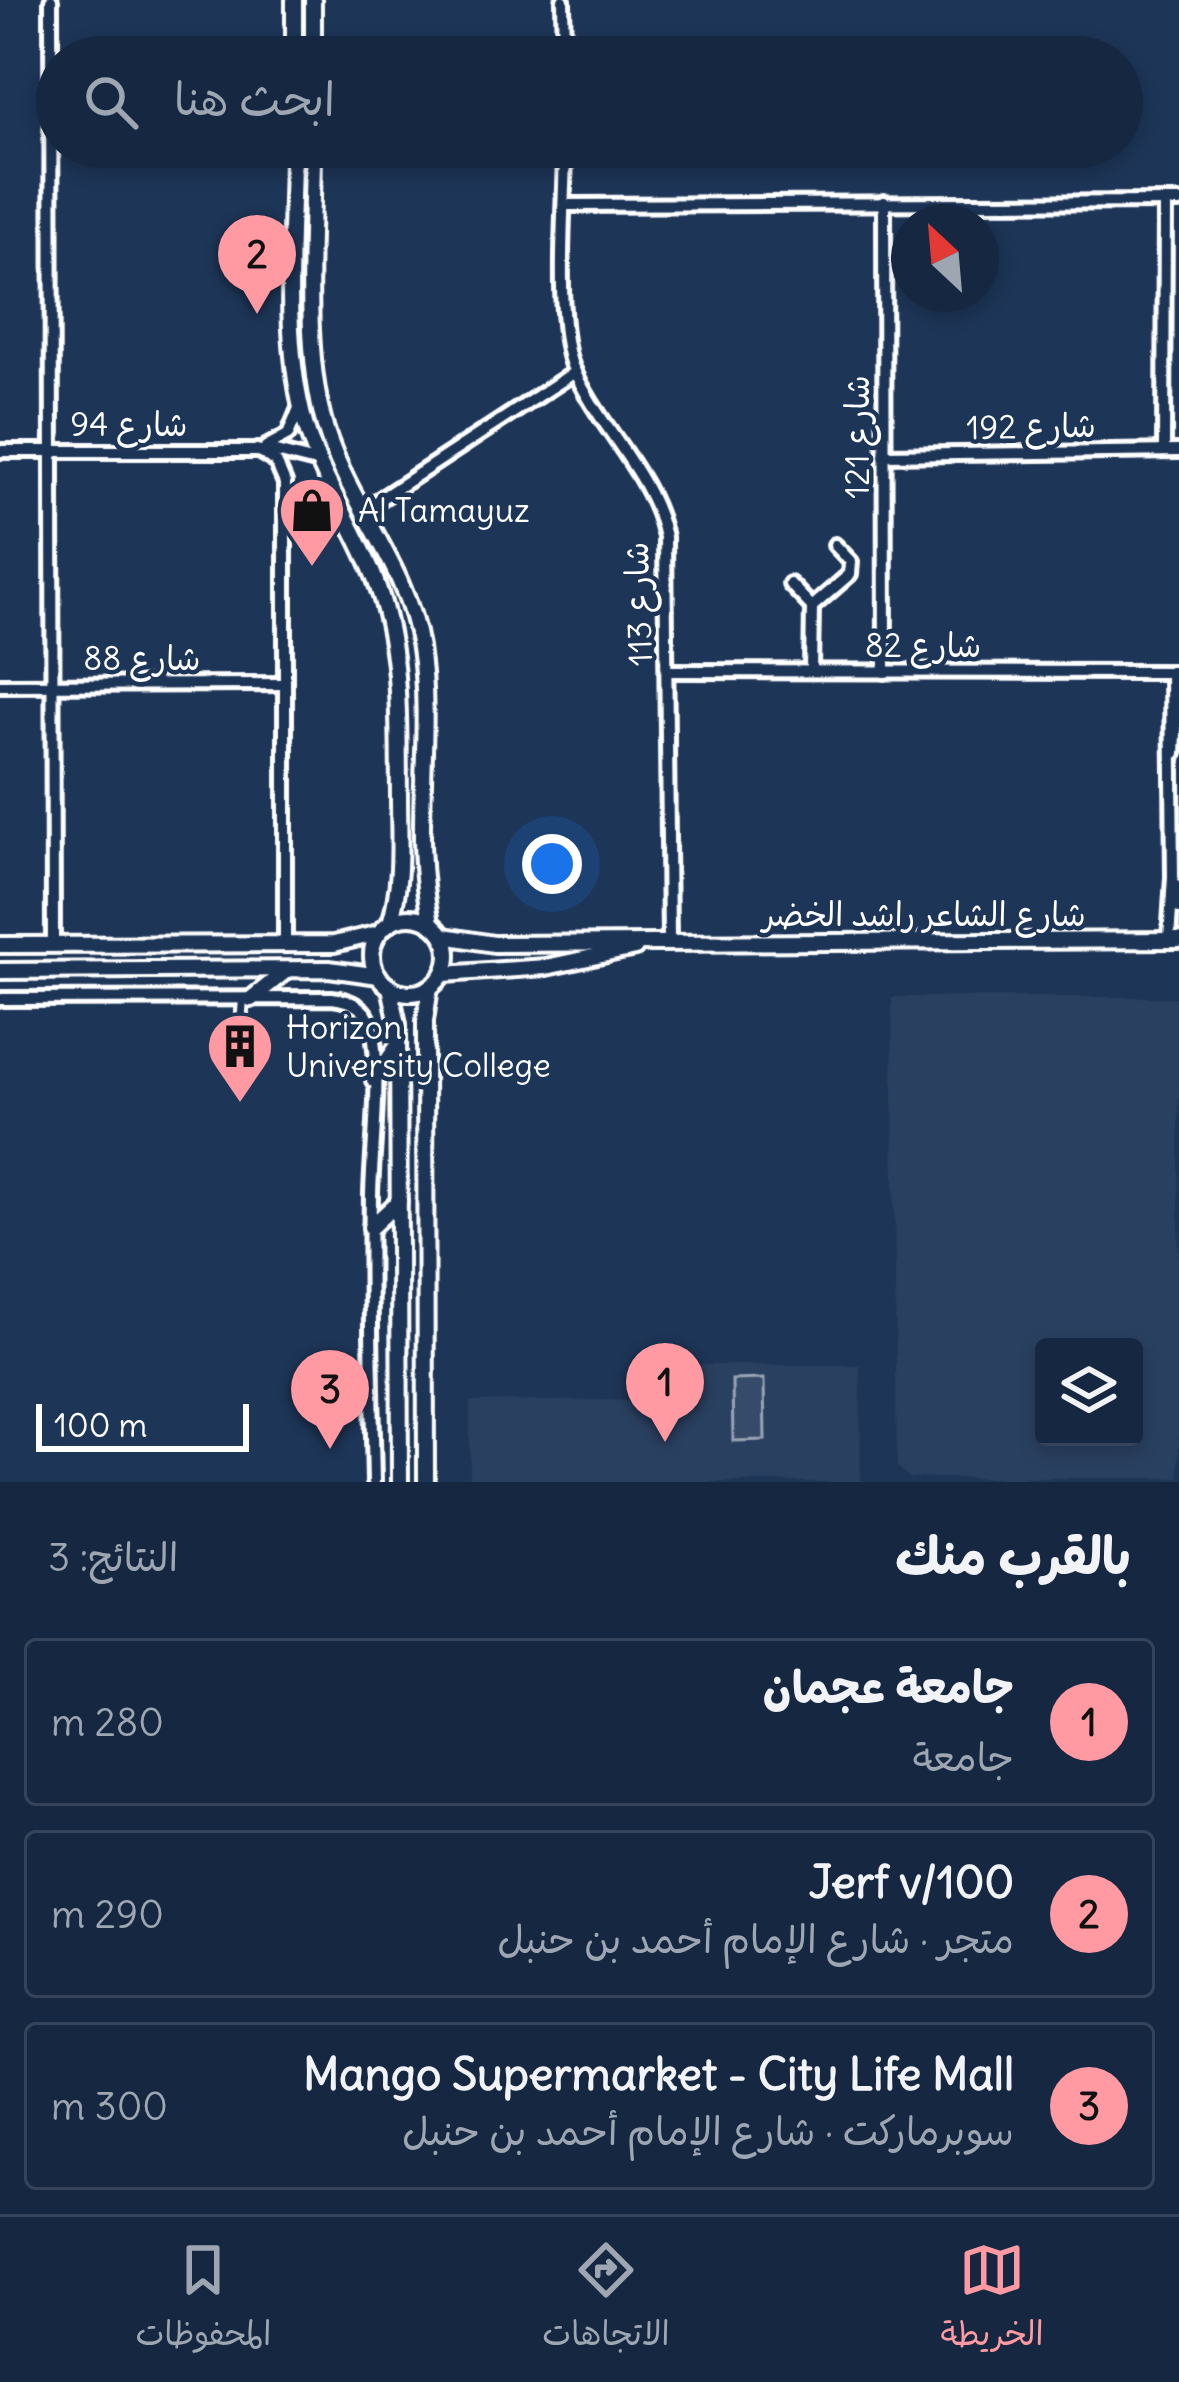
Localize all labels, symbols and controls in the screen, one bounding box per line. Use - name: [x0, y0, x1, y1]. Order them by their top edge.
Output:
- search box: [36, 36, 1143, 168]
- icon: search: [78, 69, 144, 135]
- text: ابحث هنا: [174, 71, 335, 127]
- north arrow: [891, 204, 999, 312]
- pin: 2: [218, 215, 296, 314]
- street label: شارع 121: [836, 375, 881, 499]
- street label: شارع 94: [70, 403, 188, 448]
- street label: شارع 192: [966, 404, 1096, 451]
- shop icon: Al Tamayuz: [277, 475, 347, 569]
- place label: Al Tamayuz: [358, 489, 530, 531]
- street label: شارع 113: [615, 541, 664, 667]
- street label: شارع 82: [865, 624, 981, 669]
- street label: شارع 88: [83, 637, 201, 682]
- your location: [522, 834, 582, 894]
- street label: شارع الشاعر راشد الخضر: [759, 893, 1086, 938]
- place label: Horizon University College: [286, 1006, 551, 1086]
- building icon: Horizon University College: [205, 1011, 275, 1105]
- map controls: [1035, 1338, 1143, 1446]
- button: layers: [1035, 1338, 1143, 1446]
- pin: 1: [626, 1343, 704, 1442]
- pin: 3: [291, 1350, 369, 1449]
- scale bar: [36, 1398, 249, 1451]
- text: 100 m: [54, 1404, 147, 1446]
- text: بالقرب منك: [895, 1524, 1131, 1588]
- text: النتائج: 3: [48, 1533, 178, 1582]
- text: جامعة عجمان: [763, 1659, 1014, 1715]
- text: 280 m: [51, 1698, 164, 1747]
- text: 1: [1081, 1698, 1097, 1747]
- text: جامعة: [913, 1733, 1014, 1782]
- text: Jerf v/100: [809, 1854, 1014, 1910]
- text: 290 m: [51, 1890, 164, 1939]
- text: 2: [1078, 1890, 1100, 1939]
- text: متجر · شارع الإمام أحمد بن حنبل: [497, 1915, 1014, 1964]
- text: Mango Supermarket - City Life Mall: [303, 2046, 1014, 2102]
- text: 300 m: [51, 2082, 168, 2131]
- text: 3: [1078, 2082, 1100, 2131]
- text: سوبرماركت · شارع الإمام أحمد بن حنبل: [402, 2107, 1014, 2156]
- tab: المحفوظات: [135, 2237, 271, 2363]
- tab: الاتجاهات: [542, 2237, 670, 2363]
- tab: الخريطة: [941, 2237, 1044, 2363]

